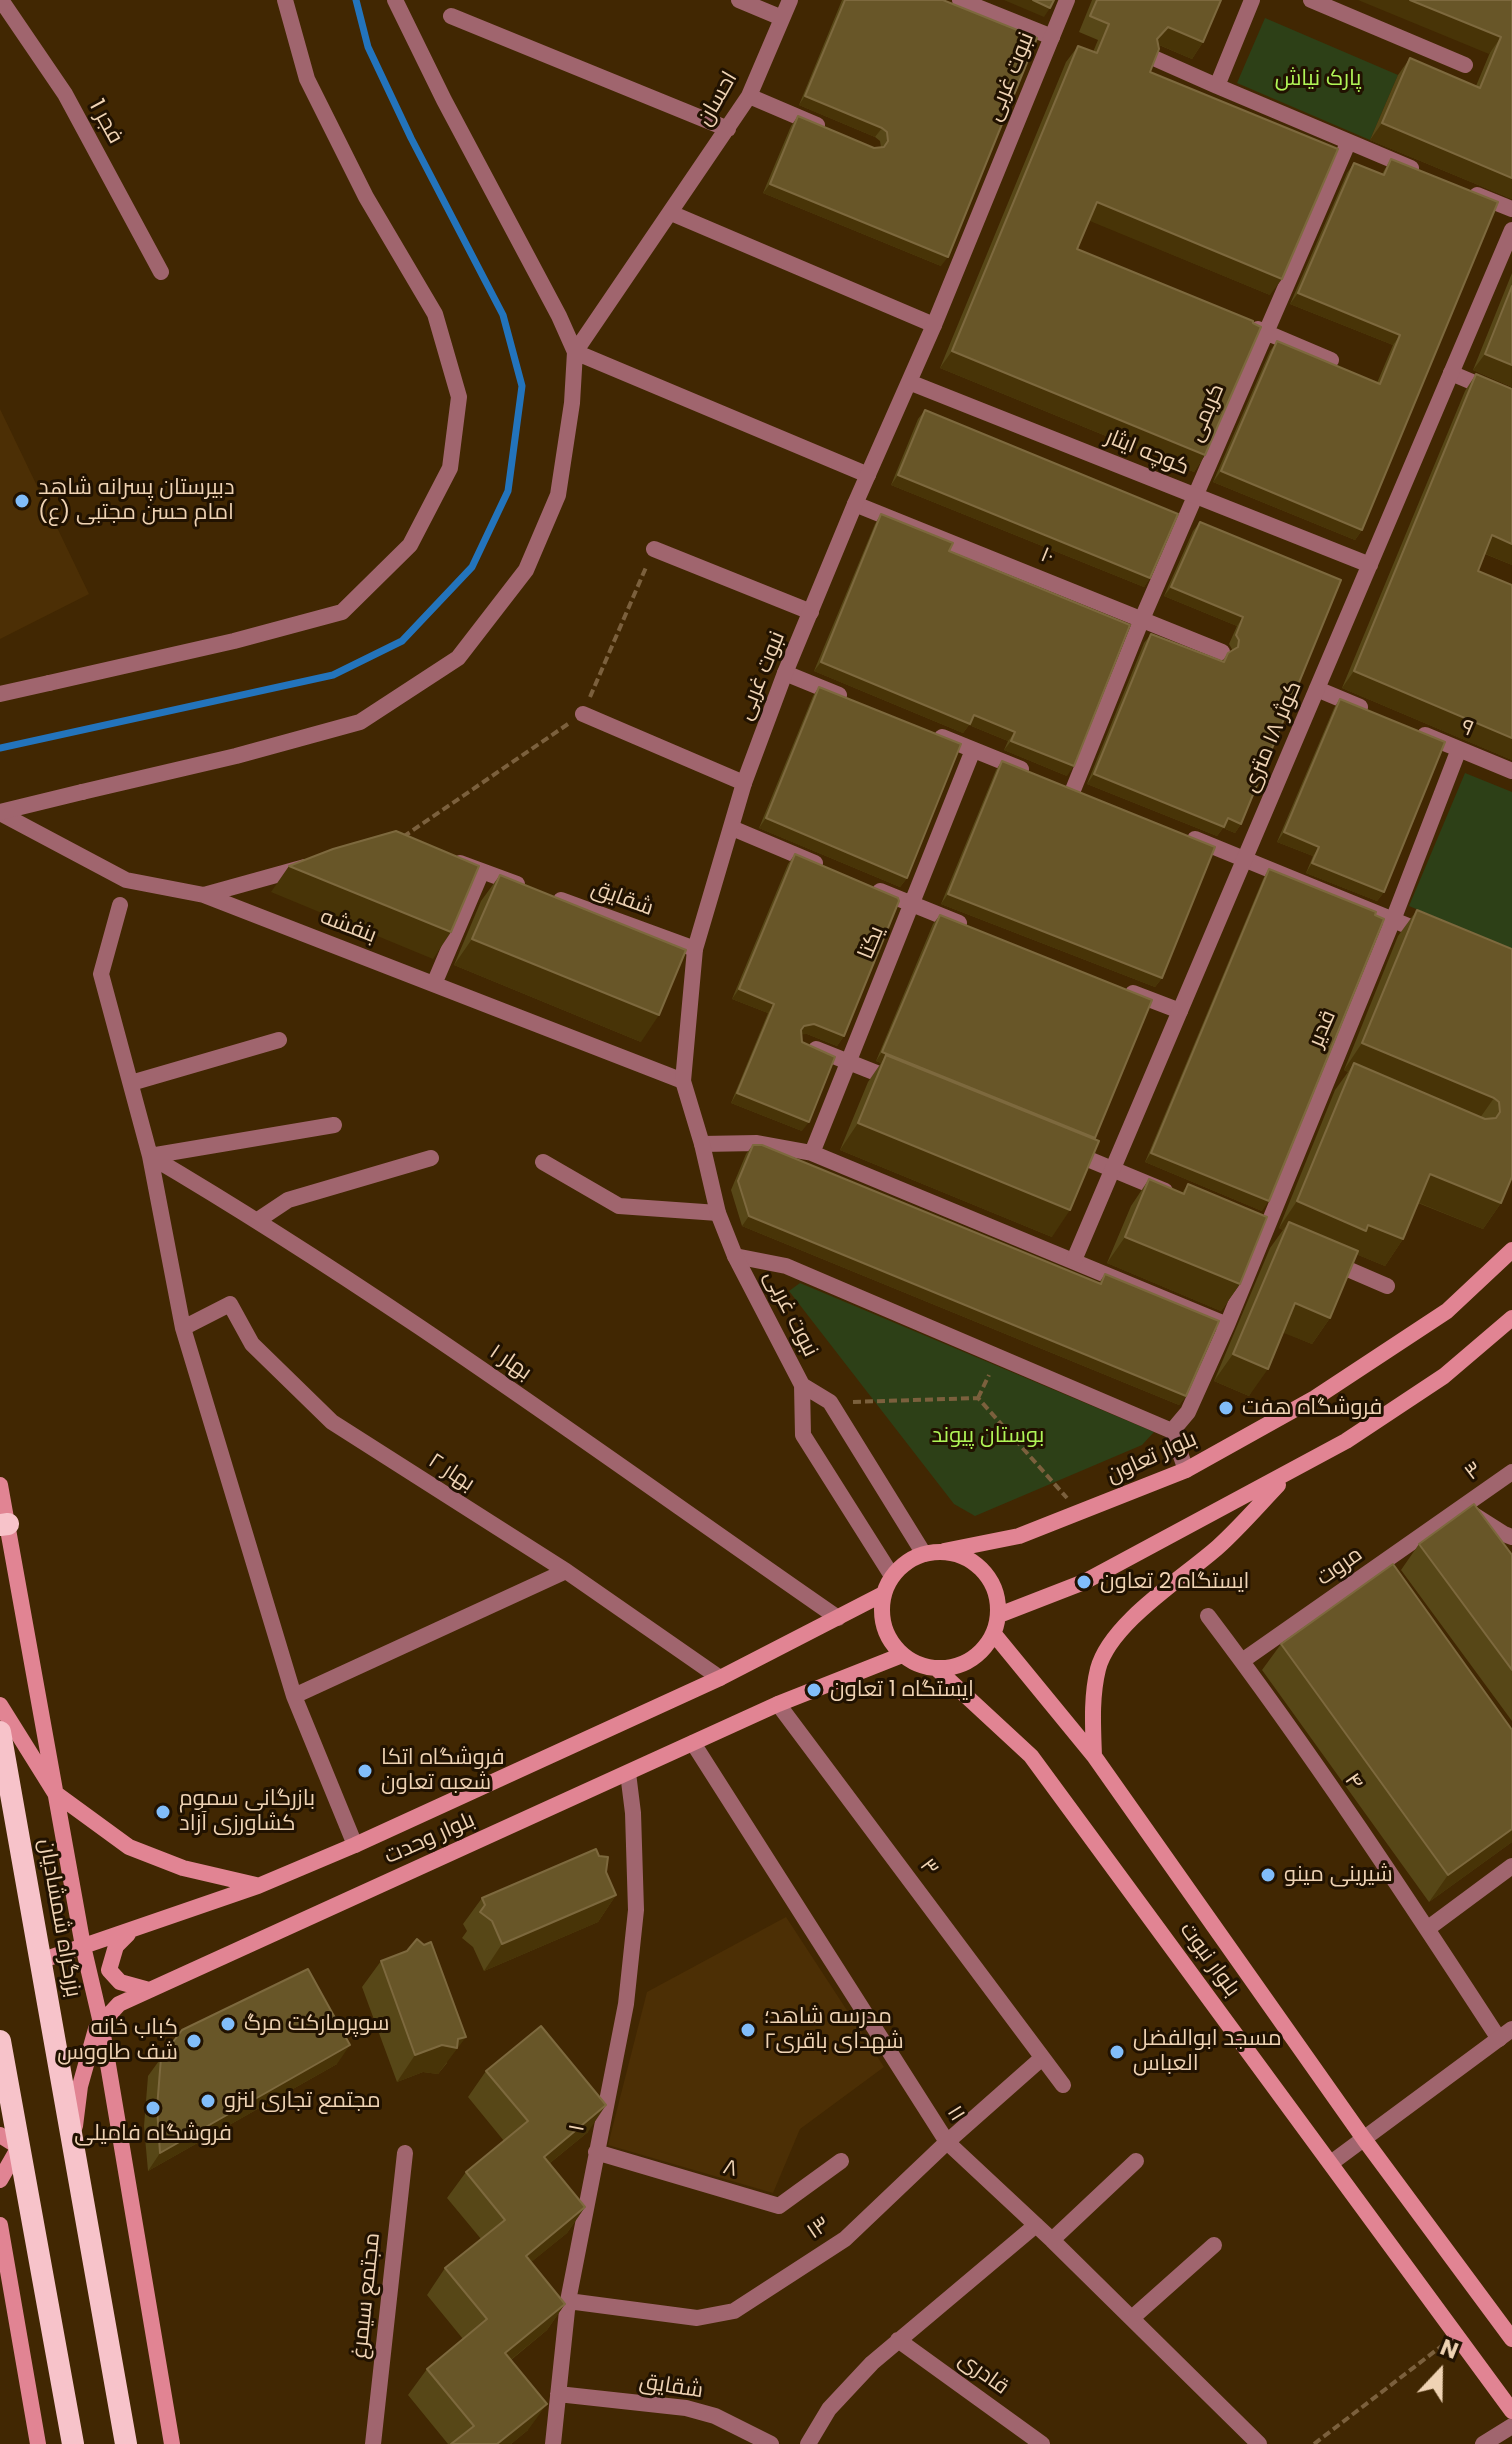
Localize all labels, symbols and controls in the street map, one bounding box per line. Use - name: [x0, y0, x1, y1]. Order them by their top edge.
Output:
- street label: نبوت غربی: [981, 29, 1041, 125]
- park label: پارک نیاش: [1275, 66, 1361, 92]
- street label: احسان: [692, 67, 744, 131]
- street label: فجر 1: [82, 95, 128, 149]
- street label: کریمی: [1183, 380, 1231, 446]
- street label: کوچه ایثار: [1101, 424, 1193, 482]
- place label: دبیرستان پسرانه شاهد امام حسن مجتبی (ع): [38, 475, 235, 526]
- marker: دبیرستان پسرانه شاهد امام حسن مجتبی (ع): [13, 492, 31, 510]
- street label: ۱۰: [1036, 542, 1058, 572]
- street label: نبوت غربی: [732, 628, 792, 724]
- street label: کوثر ۱۸ متری: [1238, 677, 1308, 797]
- street label: ۹: [1457, 715, 1477, 743]
- street label: شقایق: [587, 876, 657, 922]
- street label: بنفشه: [316, 904, 380, 950]
- street label: یکتا: [854, 923, 890, 963]
- street label: قدیر: [1304, 1007, 1342, 1051]
- street label: نبوت غربی: [757, 1266, 823, 1362]
- street label: بهار ۱: [484, 1339, 536, 1387]
- place label: فروشگاه هفت: [1242, 1395, 1382, 1421]
- marker: فروشگاه هفت: [1217, 1399, 1235, 1417]
- park label: بوستان پیوند: [932, 1423, 1044, 1449]
- street label: بلوار تعاون: [1103, 1426, 1201, 1490]
- street label: بهار ۲: [423, 1448, 479, 1498]
- street label: ۳: [1460, 1457, 1488, 1487]
- street label: مروت: [1312, 1542, 1368, 1592]
- place label: ایستگاه 2 تعاون: [1100, 1569, 1249, 1595]
- marker: ایستگاه 2 تعاون: [1075, 1573, 1093, 1591]
- place label: ایستگاه 1 تعاون: [830, 1677, 974, 1703]
- marker: ایستگاه 1 تعاون: [805, 1681, 823, 1699]
- place label: فروشگاه اتکا شعبه تعاون: [381, 1745, 505, 1796]
- marker: فروشگاه اتکا شعبه تعاون: [356, 1762, 374, 1780]
- street label: ۴: [1338, 1768, 1368, 1796]
- place label: بازرگانی سموم کشاورزی آزاد: [179, 1786, 315, 1838]
- marker: بازرگانی سموم کشاورزی آزاد: [154, 1803, 172, 1821]
- street label: بلوار وحدت: [381, 1807, 479, 1871]
- street label: بزرگراه شمشادیان: [32, 1837, 86, 1999]
- street label: ۳: [913, 1854, 943, 1882]
- place label: شیرینی مینو: [1284, 1862, 1393, 1888]
- marker: شیرینی مینو: [1259, 1866, 1277, 1884]
- street label: بلوار نبوت: [1173, 1918, 1245, 2002]
- place label: مدرسه شاهد؛ شهدای باقری۲: [764, 2004, 904, 2056]
- place label: سوپرمارکت مرگ: [244, 2011, 389, 2037]
- place label: کباب خانه شف طاووس: [57, 2015, 178, 2066]
- marker: سوپرمارکت مرگ: [219, 2015, 237, 2033]
- marker: مدرسه شاهد؛ شهدای باقری۲: [739, 2021, 757, 2039]
- place label: مسجد ابوالفضل العباس: [1133, 2026, 1282, 2078]
- marker: کباب خانه شف طاووس: [185, 2032, 203, 2050]
- marker: مسجد ابوالفضل العباس: [1108, 2043, 1126, 2061]
- place label: مجتمع تجاری لنزو: [224, 2088, 381, 2114]
- marker: مجتمع تجاری لنزو: [199, 2092, 217, 2110]
- marker: فروشگاه فامیلی: [144, 2099, 162, 2117]
- street label: ۱۱: [940, 2101, 970, 2127]
- place label: فروشگاه فامیلی: [74, 2121, 232, 2147]
- street label: ۱: [564, 2122, 592, 2134]
- street label: ۸: [720, 2154, 740, 2184]
- street label: ۱۳: [803, 2212, 835, 2246]
- street label: مجتمع سیمرغ: [347, 2232, 387, 2360]
- north arrow: [1400, 2332, 1480, 2412]
- text: N: [1436, 2332, 1463, 2367]
- street label: قادری: [953, 2347, 1013, 2401]
- street label: شقایق: [637, 2369, 705, 2405]

